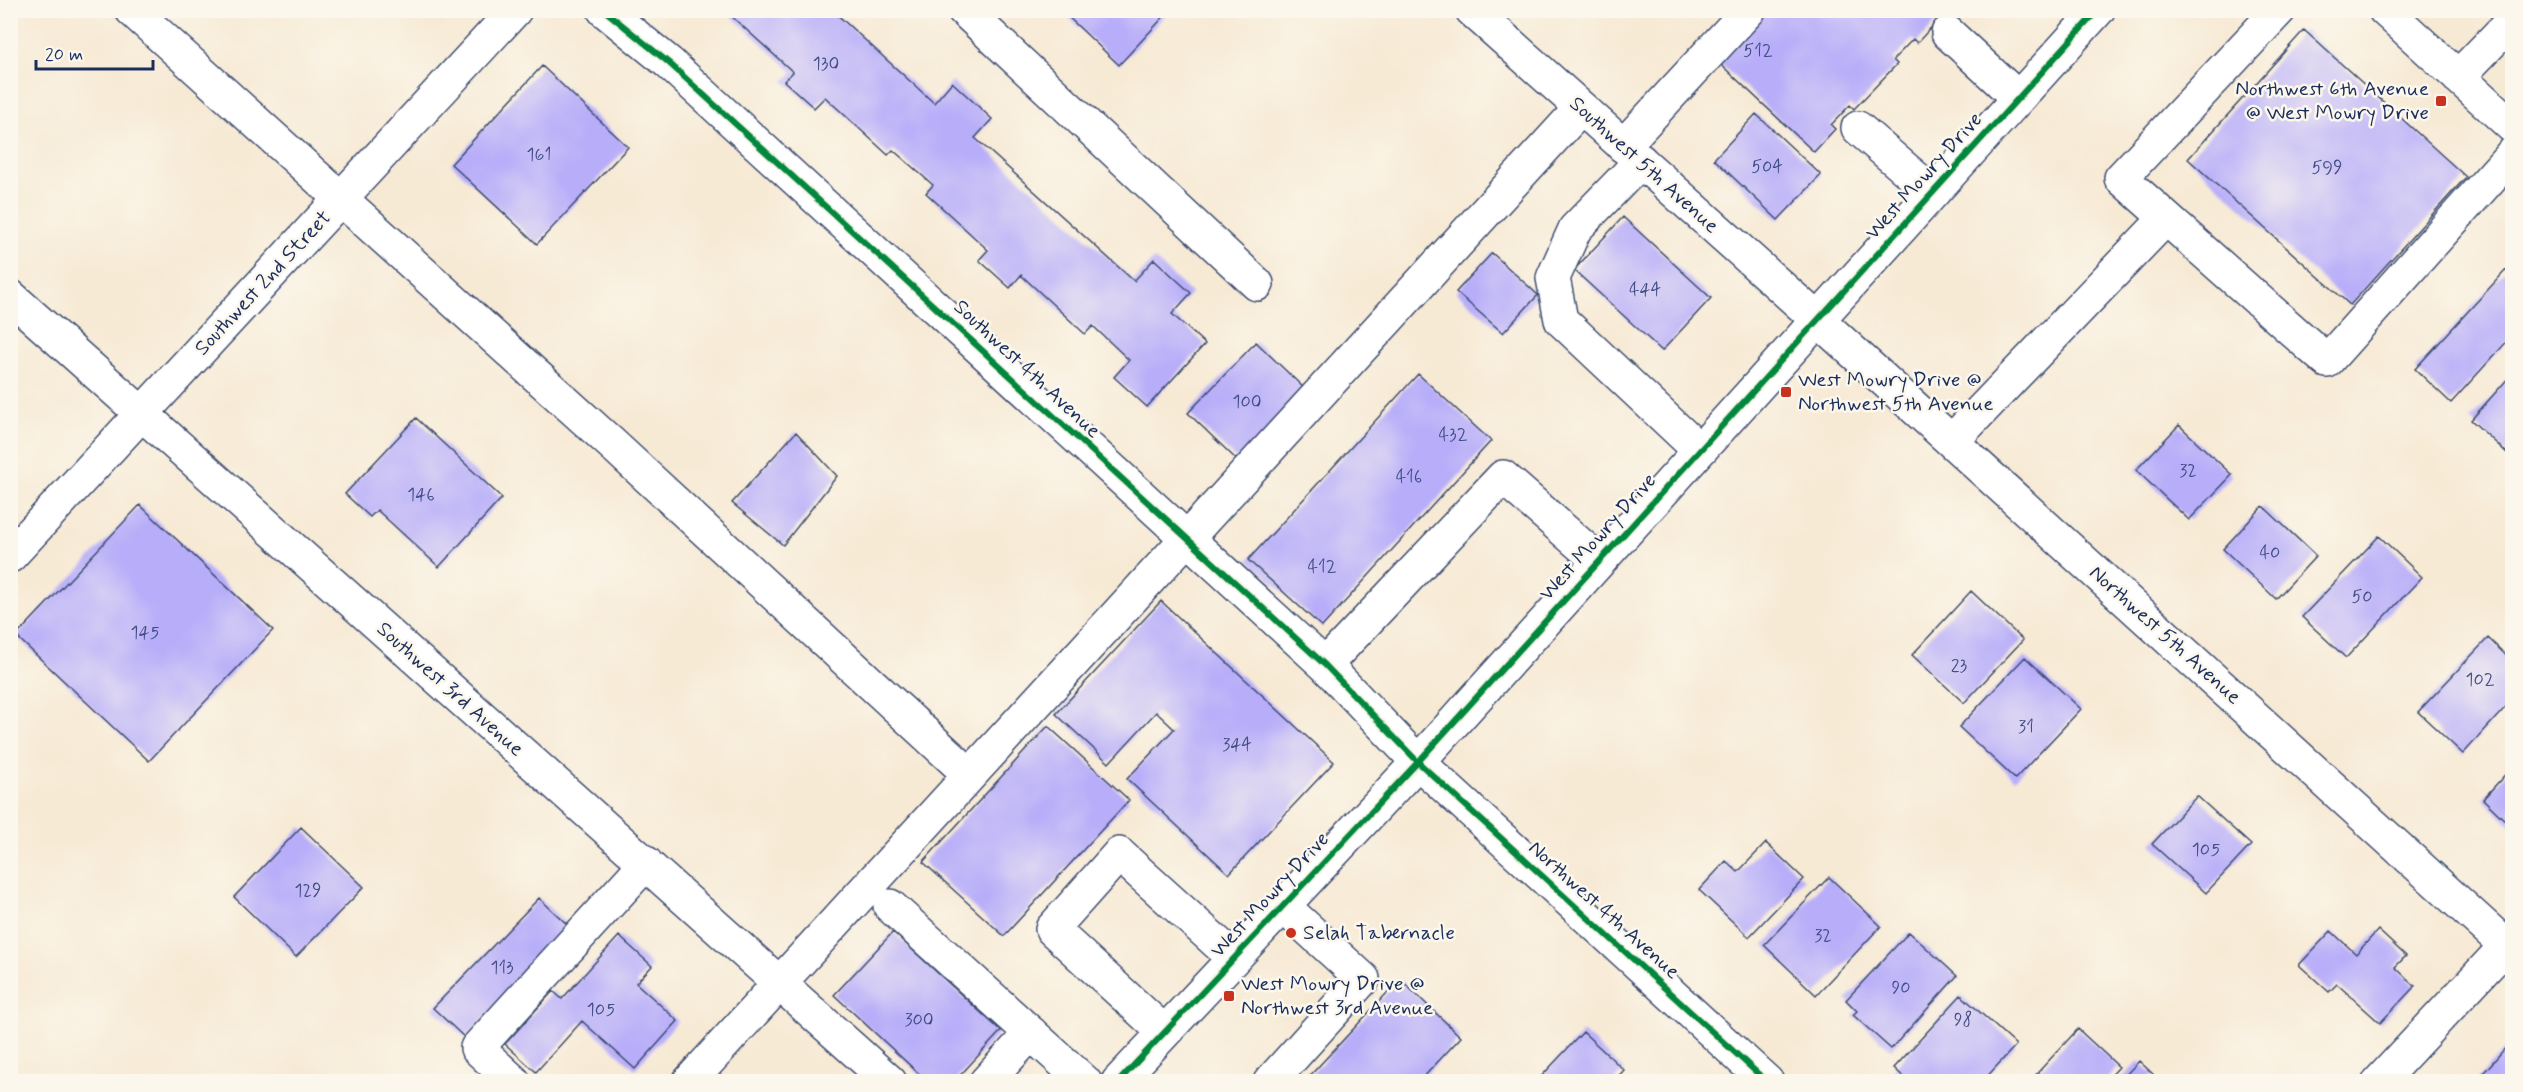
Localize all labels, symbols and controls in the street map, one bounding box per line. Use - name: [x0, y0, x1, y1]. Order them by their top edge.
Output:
- scale bar: [36, 33, 153, 71]
- house number: 512: [1743, 39, 1773, 63]
- text: 20 m: [45, 43, 83, 67]
- house number: 130: [813, 52, 839, 76]
- place label: Northwest 6th Avenue @ West Mowry Drive: [2235, 75, 2429, 127]
- street label: Southwest 5th Avenue: [1563, 90, 1725, 240]
- marker: Northwest 6th Avenue @ West Mowry Drive: [2434, 94, 2448, 108]
- street label: West Mowry Drive: [1859, 106, 1989, 246]
- house number: 161: [526, 143, 552, 167]
- house number: 504: [1751, 155, 1783, 179]
- house number: 599: [2312, 156, 2343, 180]
- street label: Southwest 2nd Street: [188, 204, 338, 362]
- house number: 444: [1629, 278, 1661, 302]
- street label: Southwest 4th Avenue: [947, 293, 1107, 445]
- place label: West Mowry Drive @ Northwest 5th Avenue: [1798, 366, 1994, 418]
- marker: West Mowry Drive @ Northwest 5th Avenue: [1779, 385, 1793, 399]
- house number: 100: [1232, 390, 1262, 414]
- house number: 432: [1439, 423, 1468, 447]
- house number: 32: [2179, 459, 2197, 483]
- house number: 416: [1396, 465, 1422, 489]
- street label: West Mowry Drive: [1533, 467, 1663, 607]
- house number: 146: [407, 483, 435, 507]
- house number: 40: [2260, 541, 2280, 565]
- house number: 412: [1308, 555, 1337, 579]
- street label: Northwest 5th Avenue: [2083, 559, 2247, 711]
- house number: 50: [2351, 585, 2373, 609]
- street label: Southwest 3rd Avenue: [370, 615, 530, 763]
- house number: 145: [131, 621, 159, 645]
- house number: 23: [1951, 654, 1968, 678]
- house number: 102: [2465, 668, 2495, 692]
- house number: 31: [2018, 715, 2034, 739]
- house number: 344: [1222, 733, 1252, 757]
- street label: West Mowry Drive: [1204, 826, 1336, 964]
- street label: Northwest 4th Avenue: [1522, 834, 1686, 986]
- house number: 105: [2192, 838, 2220, 862]
- house number: 129: [294, 879, 322, 903]
- place label: Selah Tabernacle: [1303, 919, 1455, 947]
- house number: 32: [1814, 924, 1832, 948]
- marker: Selah Tabernacle: [1284, 926, 1298, 940]
- house number: 113: [490, 956, 514, 980]
- place label: West Mowry Drive @ Northwest 3rd Avenue: [1241, 970, 1433, 1022]
- house number: 90: [1891, 976, 1911, 1000]
- marker: West Mowry Drive @ Northwest 3rd Avenue: [1222, 989, 1236, 1003]
- house number: 105: [587, 998, 615, 1022]
- house number: 300: [904, 1008, 934, 1032]
- house number: 98: [1954, 1008, 1972, 1032]

